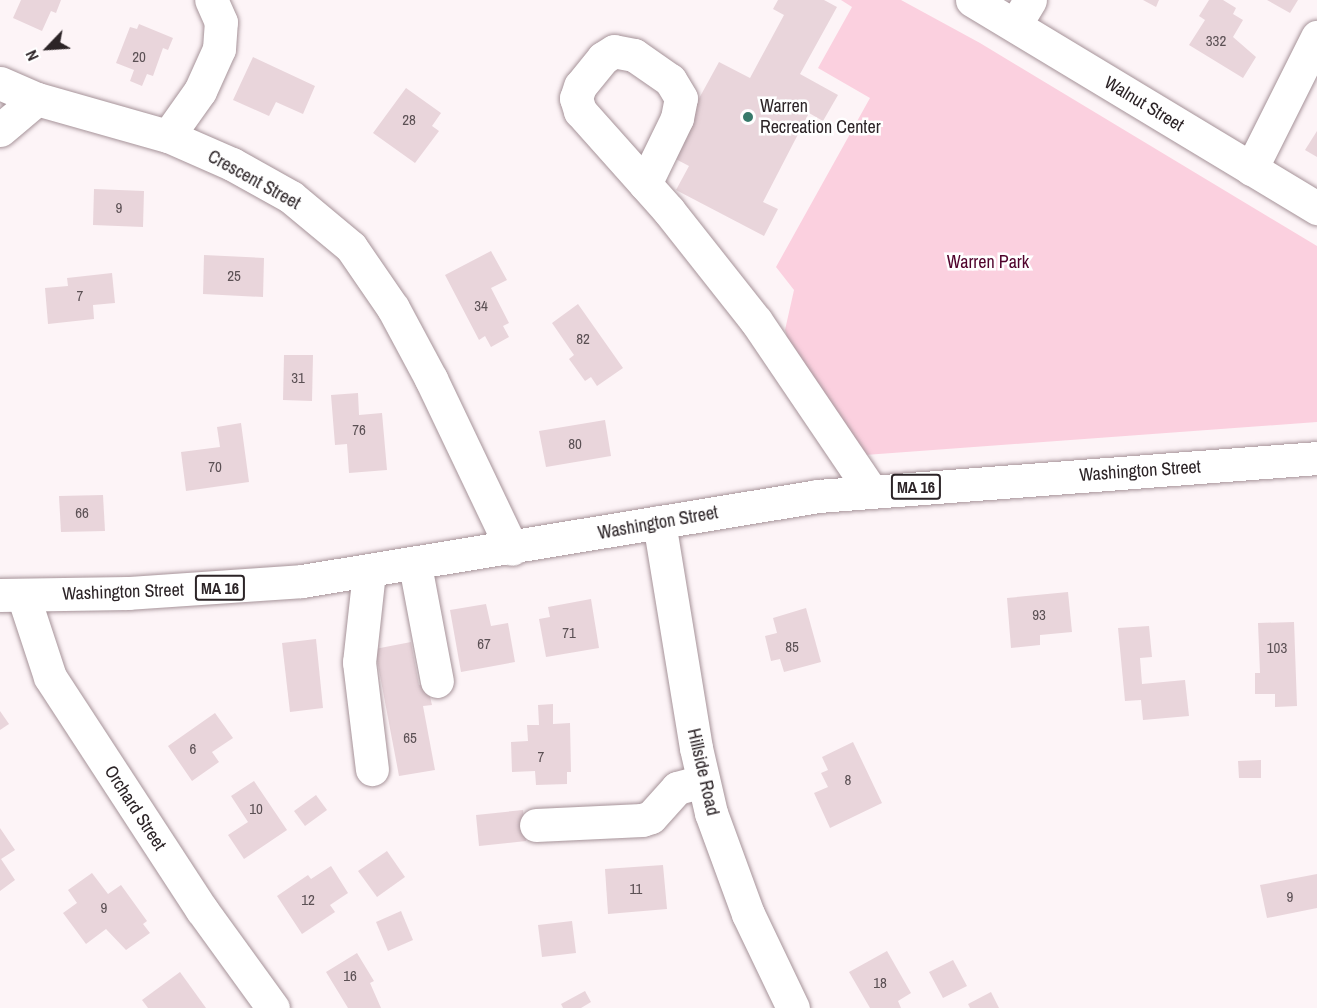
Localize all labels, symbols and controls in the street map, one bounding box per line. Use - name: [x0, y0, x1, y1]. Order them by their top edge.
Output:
- north arrow: [18, 18, 78, 78]
- house number: 332: [1206, 32, 1226, 50]
- text: N: [20, 47, 44, 65]
- house number: 20: [132, 48, 146, 66]
- street label: Walnut Street: [1100, 72, 1188, 136]
- place label: Warren Recreation Center: [760, 96, 881, 138]
- marker: Warren Recreation Center: [741, 110, 755, 124]
- house number: 28: [402, 111, 416, 129]
- street label: Crescent Street: [204, 146, 304, 214]
- house number: 9: [116, 199, 122, 217]
- park label: Warren Park: [947, 251, 1029, 273]
- house number: 25: [227, 267, 241, 285]
- house number: 7: [77, 287, 83, 305]
- house number: 34: [474, 297, 488, 315]
- house number: 82: [576, 330, 590, 348]
- house number: 31: [291, 369, 305, 387]
- house number: 76: [352, 421, 366, 439]
- house number: 80: [568, 435, 582, 453]
- street label: Washington Street: [1079, 456, 1201, 486]
- house number: 70: [208, 458, 222, 476]
- road number: MA 16: [890, 474, 942, 500]
- street label: Washington Street: [596, 502, 720, 544]
- house number: 66: [75, 504, 89, 522]
- road number: MA 16: [194, 575, 246, 601]
- street label: Washington Street: [62, 579, 184, 605]
- house number: 93: [1032, 606, 1046, 624]
- house number: 71: [562, 624, 576, 642]
- house number: 67: [477, 635, 491, 653]
- house number: 85: [785, 638, 799, 656]
- house number: 103: [1267, 639, 1287, 657]
- street label: Hillside Road: [683, 726, 723, 818]
- house number: 65: [403, 729, 417, 747]
- house number: 6: [190, 740, 196, 758]
- house number: 7: [538, 748, 544, 766]
- street label: Orchard Street: [100, 762, 170, 854]
- house number: 8: [845, 771, 851, 789]
- house number: 10: [249, 800, 263, 818]
- house number: 11: [630, 880, 642, 898]
- house number: 9: [1287, 888, 1293, 906]
- house number: 12: [301, 891, 315, 909]
- house number: 9: [101, 899, 107, 917]
- house number: 16: [343, 967, 357, 985]
- house number: 18: [873, 974, 887, 992]

